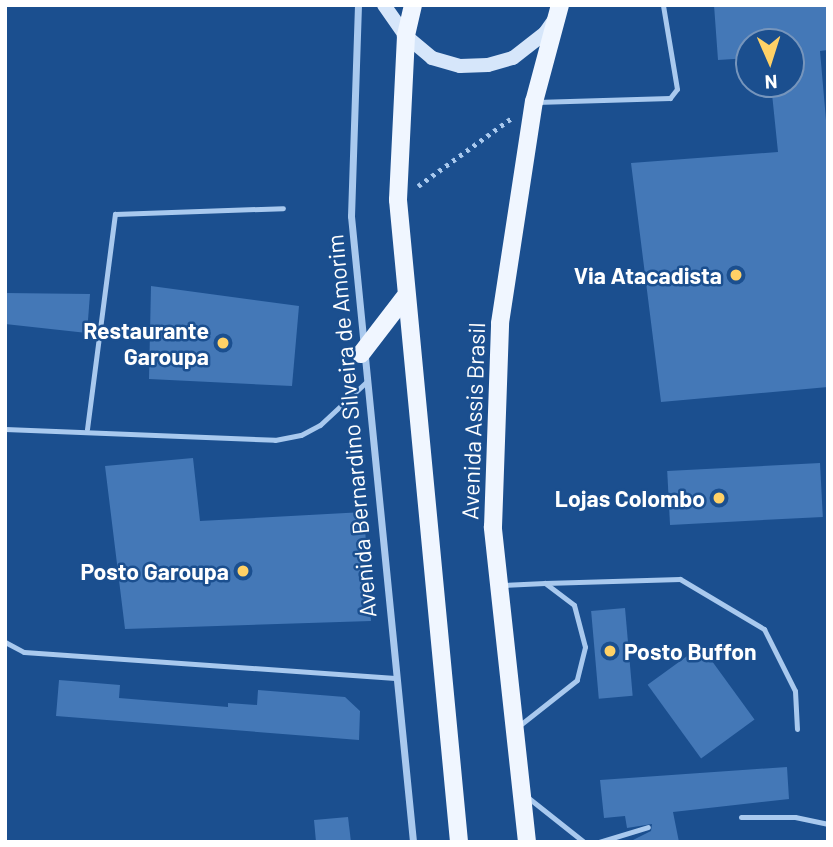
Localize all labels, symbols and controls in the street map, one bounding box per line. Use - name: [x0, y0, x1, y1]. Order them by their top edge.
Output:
- north arrow: [735, 28, 805, 98]
- text: N: [764, 71, 778, 94]
- street label: Avenida Bernardino Silveira de Amorim: [320, 233, 382, 619]
- place label: Via Atacadista: [574, 261, 722, 289]
- marker: Via Atacadista: [728, 267, 744, 283]
- place label: Restaurante Garoupa: [83, 316, 209, 370]
- street label: Avenida Assis Brasil: [456, 322, 490, 520]
- marker: Restaurante Garoupa: [215, 335, 231, 351]
- place label: Lojas Colombo: [555, 484, 705, 512]
- marker: Lojas Colombo: [711, 490, 727, 506]
- place label: Posto Garoupa: [80, 557, 229, 585]
- marker: Posto Garoupa: [235, 563, 251, 579]
- place label: Posto Buffon: [624, 637, 757, 665]
- marker: Posto Buffon: [602, 643, 618, 659]

